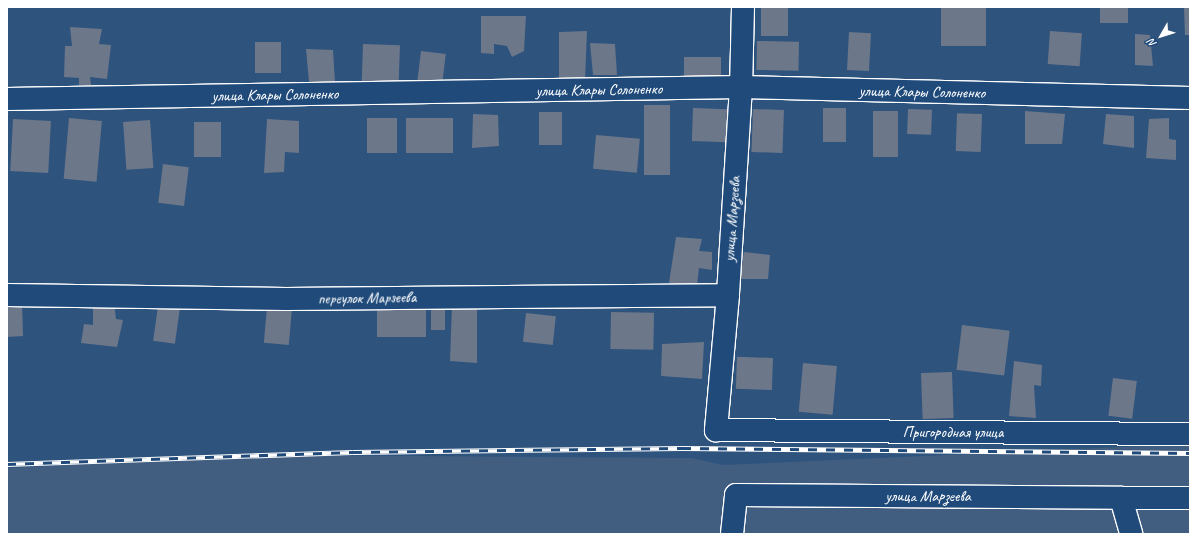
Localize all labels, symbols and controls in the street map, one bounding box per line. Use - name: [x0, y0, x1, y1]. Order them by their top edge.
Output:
- north arrow: [1141, 16, 1181, 56]
- text: N: [1144, 36, 1159, 51]
- street label: улица Клары Солоненко: [535, 79, 663, 101]
- street label: улица Клары Солоненко: [858, 81, 986, 103]
- street label: улица Клары Солоненко: [211, 84, 339, 106]
- street label: улица Марзеева: [719, 175, 745, 263]
- street label: переулок Марзеева: [317, 288, 417, 308]
- street label: Пригородная улица: [902, 422, 1004, 442]
- street label: улица Марзеева: [885, 486, 971, 506]

